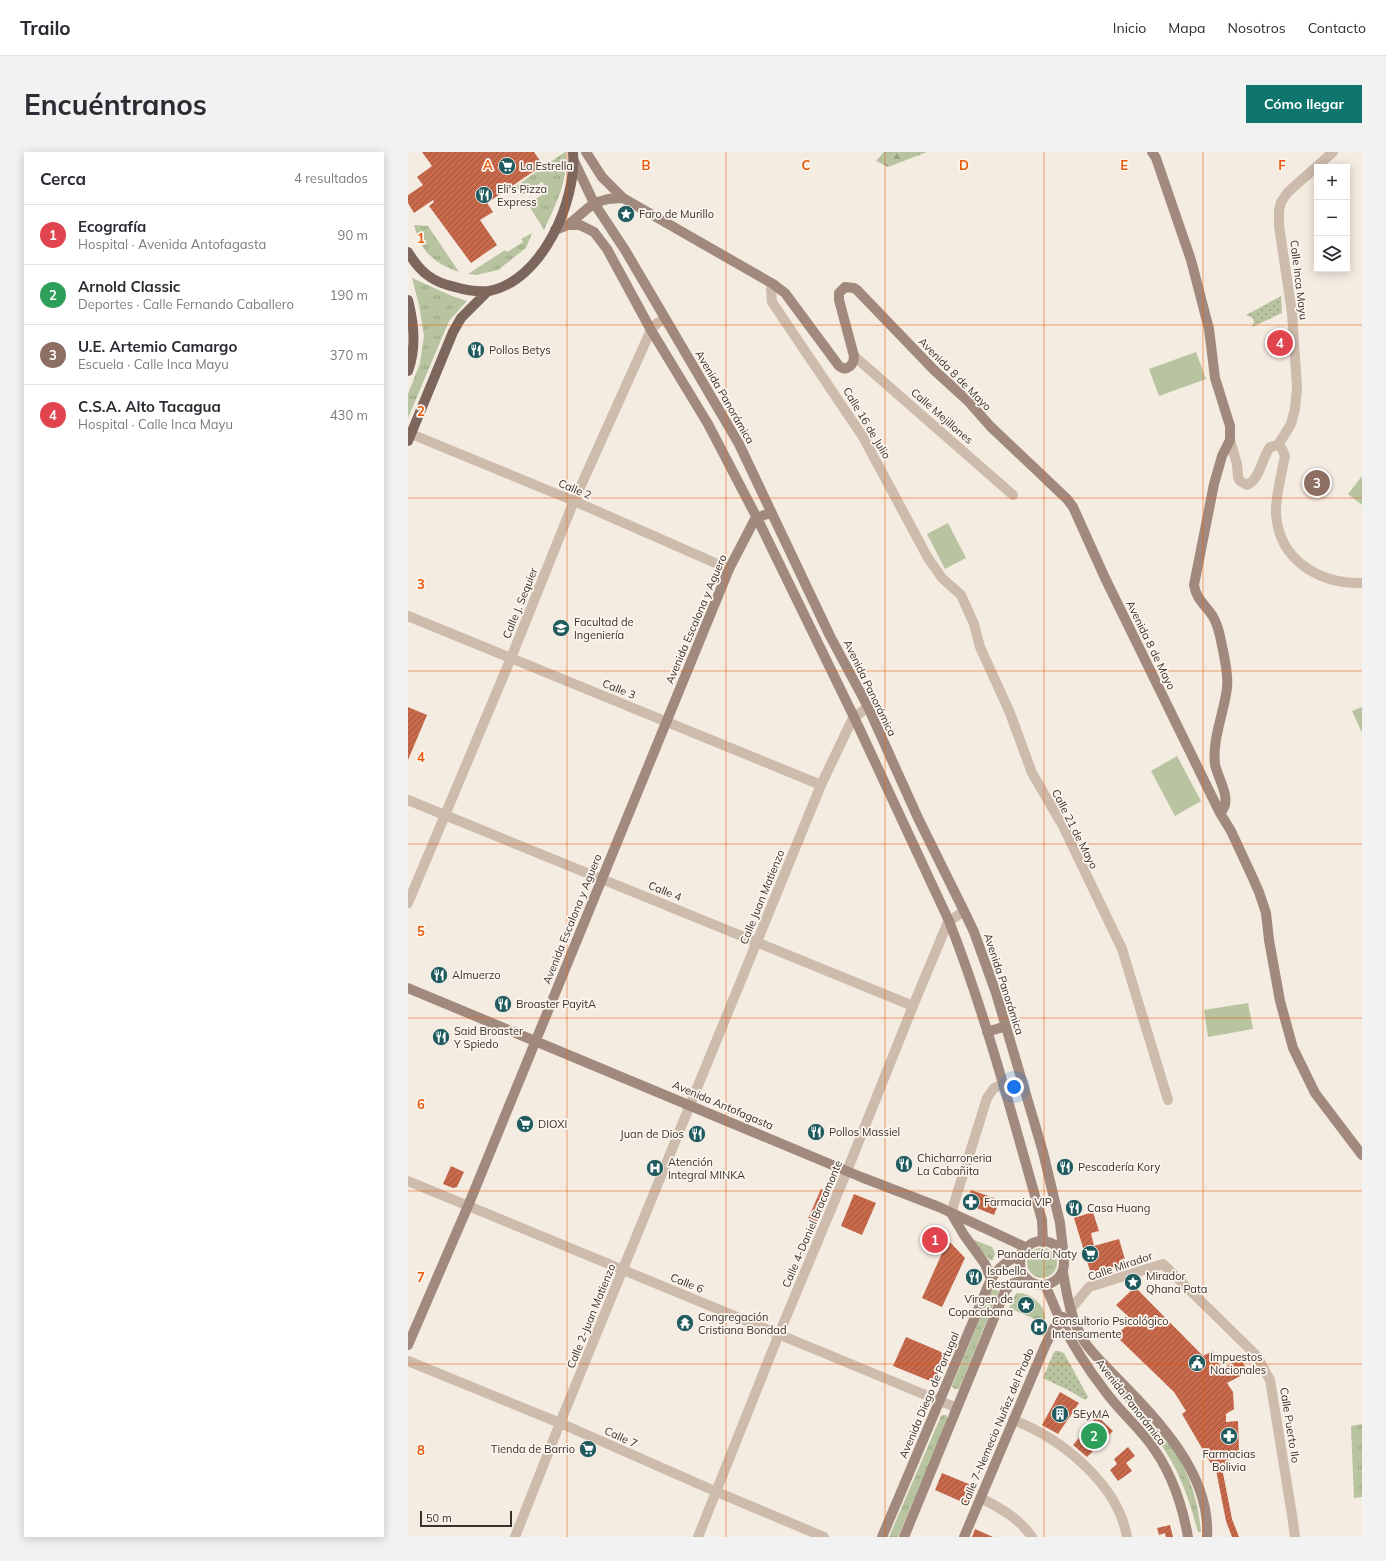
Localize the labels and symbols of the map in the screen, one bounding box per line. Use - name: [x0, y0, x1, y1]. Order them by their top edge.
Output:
- supermarket icon: La Estrella: [497, 156, 517, 176]
- text: A: [483, 157, 493, 173]
- text: B: [642, 157, 651, 173]
- text: C: [802, 157, 811, 173]
- text: D: [959, 157, 969, 173]
- text: E: [1120, 157, 1128, 173]
- text: F: [1278, 157, 1286, 173]
- place label: La Estrella: [520, 159, 573, 173]
- place label: Eli's Pizza Express: [497, 182, 547, 209]
- restaurant icon: Eli's Pizza Express: [474, 185, 494, 205]
- place icon: Faro de Murillo: [616, 204, 636, 224]
- place label: Faro de Murillo: [639, 207, 714, 221]
- text: 1: [417, 230, 425, 246]
- street label: Calle Inca Mayu: [1287, 239, 1311, 321]
- pin: 4: [1267, 328, 1293, 358]
- street label: Avenida 8 de Mayo: [916, 335, 994, 413]
- restaurant icon: Pollos Betys: [466, 340, 486, 360]
- place label: Pollos Betys: [489, 343, 551, 357]
- street label: Avenida Panorámica: [692, 348, 758, 446]
- street label: Calle 16 de Julio: [840, 385, 894, 461]
- street label: Calle Mejillones: [908, 385, 976, 447]
- text: 2: [417, 403, 425, 419]
- pin: 3: [1304, 468, 1330, 498]
- street label: Calle 2: [556, 476, 594, 502]
- street label: Avenida Escalona y Aguero: [662, 552, 730, 686]
- street label: Calle J. Sequier: [499, 565, 541, 641]
- text: 3: [417, 576, 425, 592]
- street label: Avenida 8 de Mayo: [1123, 598, 1179, 692]
- place label: Facultad de Ingeniería: [574, 615, 633, 642]
- school or university icon: Facultad de Ingeniería: [551, 618, 571, 638]
- street label: Avenida Panorámica: [841, 637, 899, 739]
- street label: Calle 3: [600, 676, 638, 702]
- text: 4: [417, 749, 425, 765]
- street label: Calle 21 de Mayo: [1049, 787, 1101, 871]
- street label: Calle Juan Matienzo: [737, 848, 787, 946]
- street label: Avenida Escalona y Aguero: [539, 852, 605, 986]
- street label: Calle 4: [646, 878, 684, 904]
- text: 5: [417, 923, 425, 939]
- street label: Avenida Panorámica: [981, 932, 1027, 1036]
- restaurant icon: Almuerzo: [429, 965, 449, 985]
- place label: Almuerzo: [452, 968, 501, 982]
- restaurant icon: Broaster PayitA: [493, 994, 513, 1014]
- place label: Broaster PayitA: [516, 997, 596, 1011]
- place label: Said Broaster Y Spiedo: [453, 1024, 523, 1051]
- restaurant icon: Said Broaster Y Spiedo: [431, 1027, 451, 1047]
- street label: Avenida Antofagasta: [670, 1077, 776, 1133]
- your location: [1004, 1077, 1024, 1097]
- text: 6: [417, 1096, 425, 1112]
- supermarket icon: DIOXI: [515, 1114, 535, 1134]
- place label: DIOXI: [538, 1117, 567, 1131]
- restaurant icon: Pollos Massiel: [806, 1122, 826, 1142]
- restaurant icon: Juan de Dios: [687, 1124, 707, 1144]
- place label: Pollos Massiel: [829, 1125, 900, 1139]
- place label: Juan de Dios: [620, 1127, 684, 1141]
- place label: Chicharroneria La Cabañita: [917, 1151, 992, 1178]
- restaurant icon: Chicharroneria La Cabañita: [894, 1154, 914, 1174]
- place label: Atención Integral MINKA: [668, 1155, 745, 1182]
- restaurant icon: Pescadería Kory: [1055, 1157, 1075, 1177]
- hospital icon: Atención Integral MINKA: [645, 1158, 665, 1178]
- street label: Calle 4-Daniel Bracamonte: [779, 1158, 845, 1290]
- place label: Pescadería Kory: [1078, 1160, 1160, 1174]
- pharmacy icon: Farmacia VIP: [961, 1192, 981, 1212]
- place label: Farmacia VIP: [984, 1195, 1052, 1209]
- restaurant icon: Casa Huang: [1064, 1198, 1084, 1218]
- place label: Casa Huang: [1087, 1201, 1150, 1215]
- pin: 1: [922, 1225, 948, 1255]
- supermarket icon: Panadería Naty: [1080, 1244, 1100, 1264]
- place label: Panadería Naty: [997, 1247, 1077, 1261]
- street label: Calle Mirador: [1086, 1248, 1154, 1284]
- street label: Calle 2-Juan Matienzo: [564, 1262, 618, 1370]
- place label: Isabella Restaurante: [987, 1264, 1049, 1291]
- restaurant icon: Isabella Restaurante: [964, 1267, 984, 1287]
- text: 7: [417, 1269, 425, 1285]
- place label: Mirador Qhana Pata: [1146, 1269, 1207, 1296]
- street label: Calle 6: [668, 1270, 706, 1296]
- place icon: Mirador Qhana Pata: [1123, 1272, 1143, 1292]
- place label: Virgen de Copacabana: [948, 1292, 1013, 1319]
- place icon: Virgen de Copacabana: [1016, 1295, 1036, 1315]
- place label: Congregación Cristiana Bondad: [698, 1310, 787, 1337]
- temple icon: Congregación Cristiana Bondad: [675, 1313, 695, 1333]
- place label: Consultorio Psicológico Intensamente: [1052, 1314, 1169, 1341]
- hospital icon: Consultorio Psicológico Intensamente: [1029, 1317, 1049, 1337]
- street label: Avenida Diego de Portugal: [896, 1330, 962, 1460]
- street label: Calle 7-Nemecio Nuñez del Prado: [957, 1346, 1037, 1508]
- place label: Impuestos Nacionales: [1210, 1350, 1266, 1377]
- public building icon: Impuestos Nacionales: [1187, 1353, 1207, 1373]
- street label: Avenida Panorámica: [1093, 1356, 1169, 1448]
- street label: Calle Puerto Ilo: [1277, 1386, 1303, 1464]
- building icon: SEyMA: [1050, 1404, 1070, 1424]
- place label: SEyMA: [1073, 1407, 1110, 1421]
- pin: 2: [1081, 1421, 1107, 1451]
- street label: Calle 7: [602, 1424, 640, 1450]
- pharmacy icon: Farmacias Bolivia: [1219, 1426, 1239, 1446]
- supermarket icon: Tienda de Barrio: [578, 1439, 598, 1459]
- text: 8: [417, 1442, 425, 1458]
- place label: Tienda de Barrio: [491, 1442, 575, 1456]
- place label: Farmacias Bolivia: [1203, 1447, 1255, 1474]
- scale bar: [420, 1509, 512, 1528]

